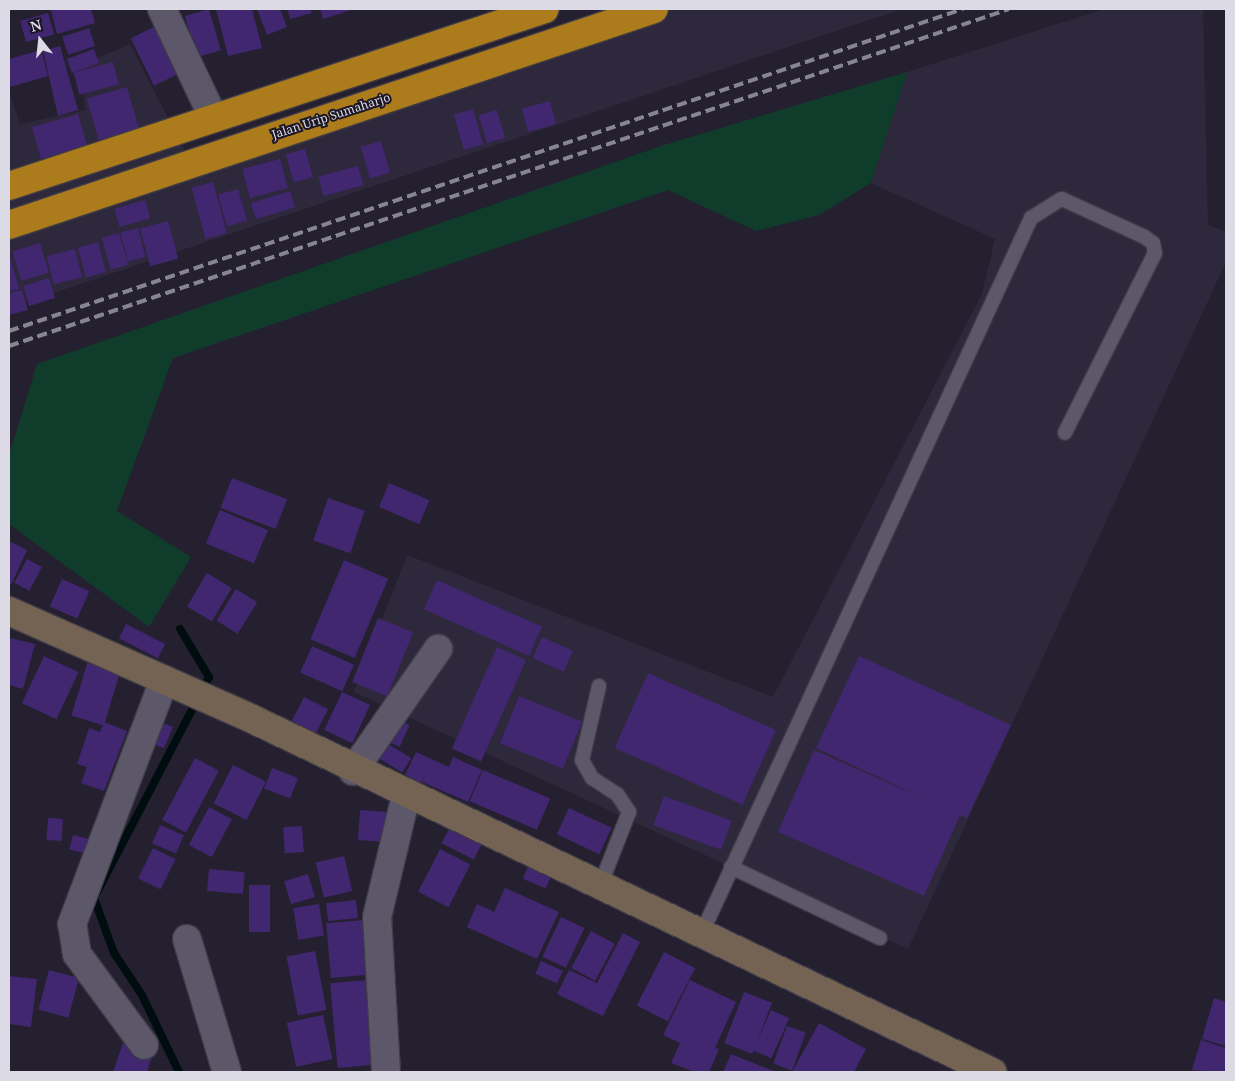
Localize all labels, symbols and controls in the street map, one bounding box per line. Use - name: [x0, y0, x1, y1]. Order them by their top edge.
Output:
- text: N: [28, 14, 44, 36]
- north arrow: [15, 15, 65, 65]
- street label: Jalan Urip Sumaharjo: [270, 90, 392, 142]

